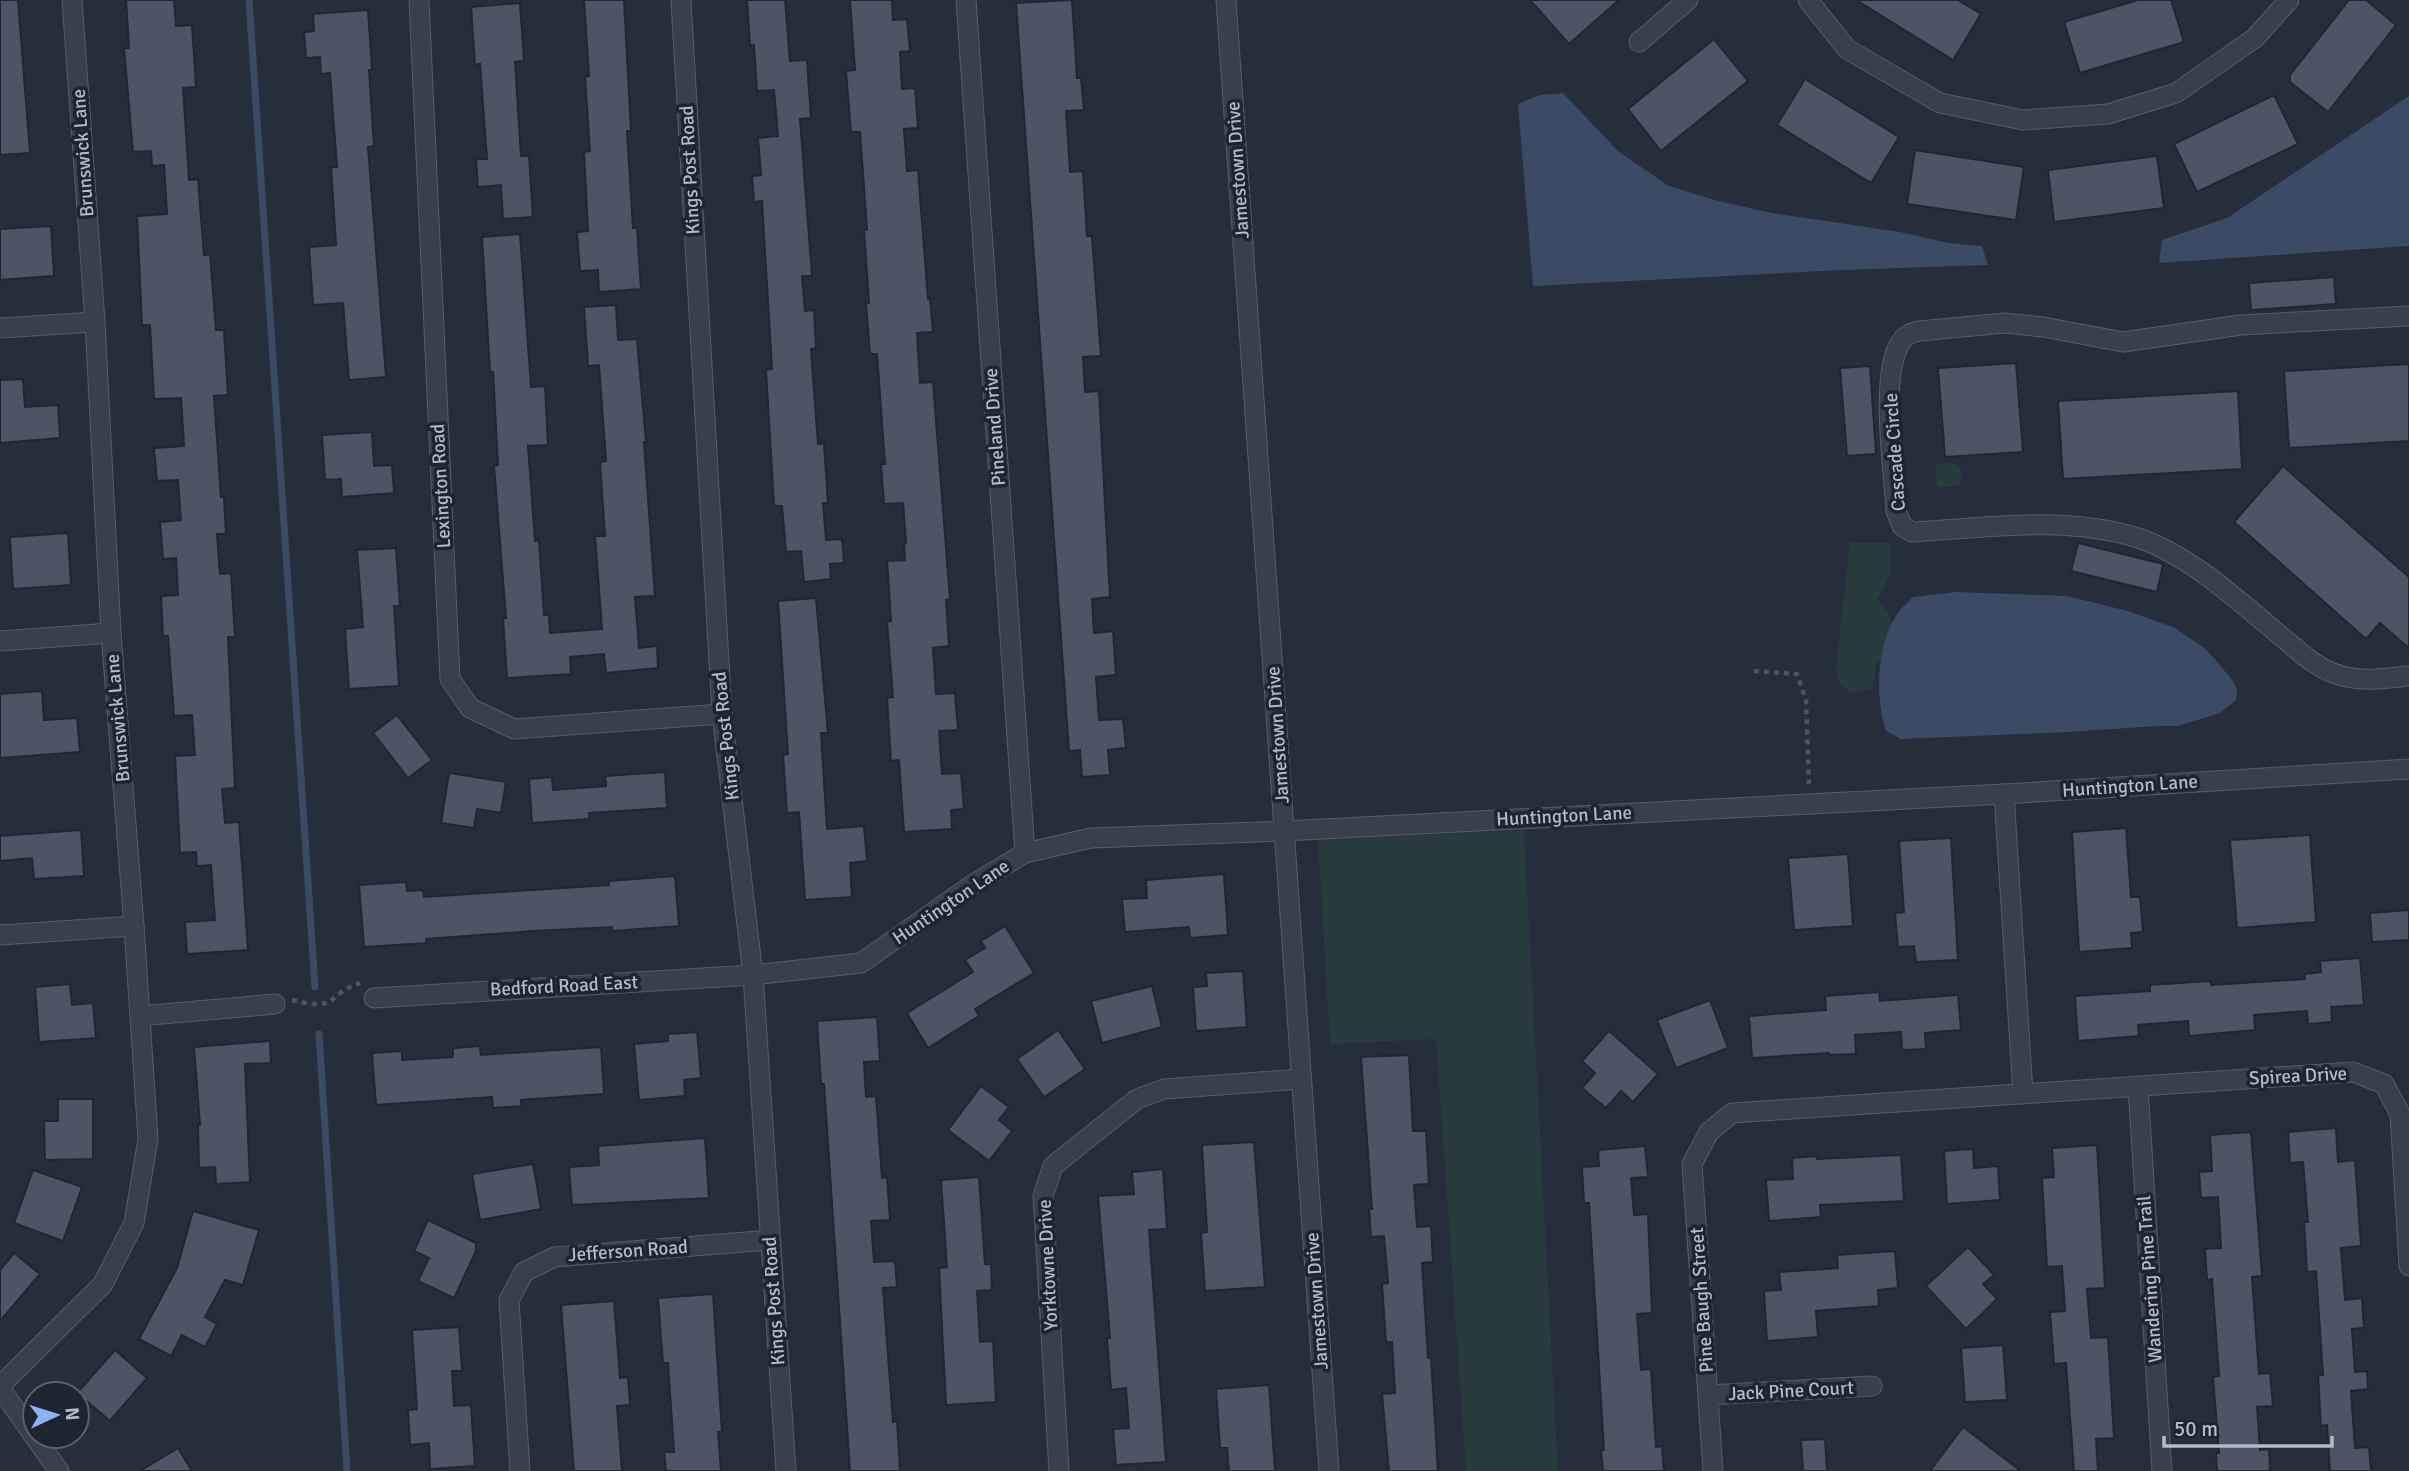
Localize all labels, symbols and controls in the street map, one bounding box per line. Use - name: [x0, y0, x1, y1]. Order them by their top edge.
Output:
- street label: Brunswick Lane: [67, 88, 99, 218]
- street label: Jamestown Drive: [1221, 101, 1255, 239]
- street label: Kings Post Road: [675, 105, 705, 235]
- street label: Pineland Drive: [979, 367, 1011, 487]
- street label: Cascade Circle: [1879, 392, 1911, 512]
- street label: Lexington Road: [426, 423, 456, 549]
- street label: Brunswick Lane: [100, 653, 136, 783]
- street label: Jamestown Drive: [1261, 666, 1295, 804]
- street label: Kings Post Road: [707, 670, 745, 802]
- street label: Huntington Lane: [2061, 769, 2199, 803]
- street label: Huntington Lane: [1495, 800, 1633, 832]
- street label: Huntington Lane: [888, 854, 1014, 950]
- street label: Bedford Road East: [489, 970, 639, 1002]
- street label: Spirea Drive: [2248, 1061, 2348, 1091]
- street label: Wandering Pine Trail: [2132, 1194, 2168, 1364]
- street label: Yorktowne Drive: [1033, 1199, 1063, 1331]
- street label: Pine Baugh Street: [1685, 1226, 1719, 1373]
- street label: Jamestown Drive: [1300, 1232, 1334, 1370]
- street label: Jefferson Road: [567, 1235, 689, 1267]
- street label: Kings Post Road: [758, 1236, 790, 1366]
- street label: Jack Pine Court: [1728, 1376, 1855, 1406]
- north arrow: [21, 1380, 91, 1450]
- scale bar: [2164, 1404, 2332, 1448]
- text: N: [60, 1406, 84, 1421]
- text: 50 m: [2174, 1416, 2218, 1442]

